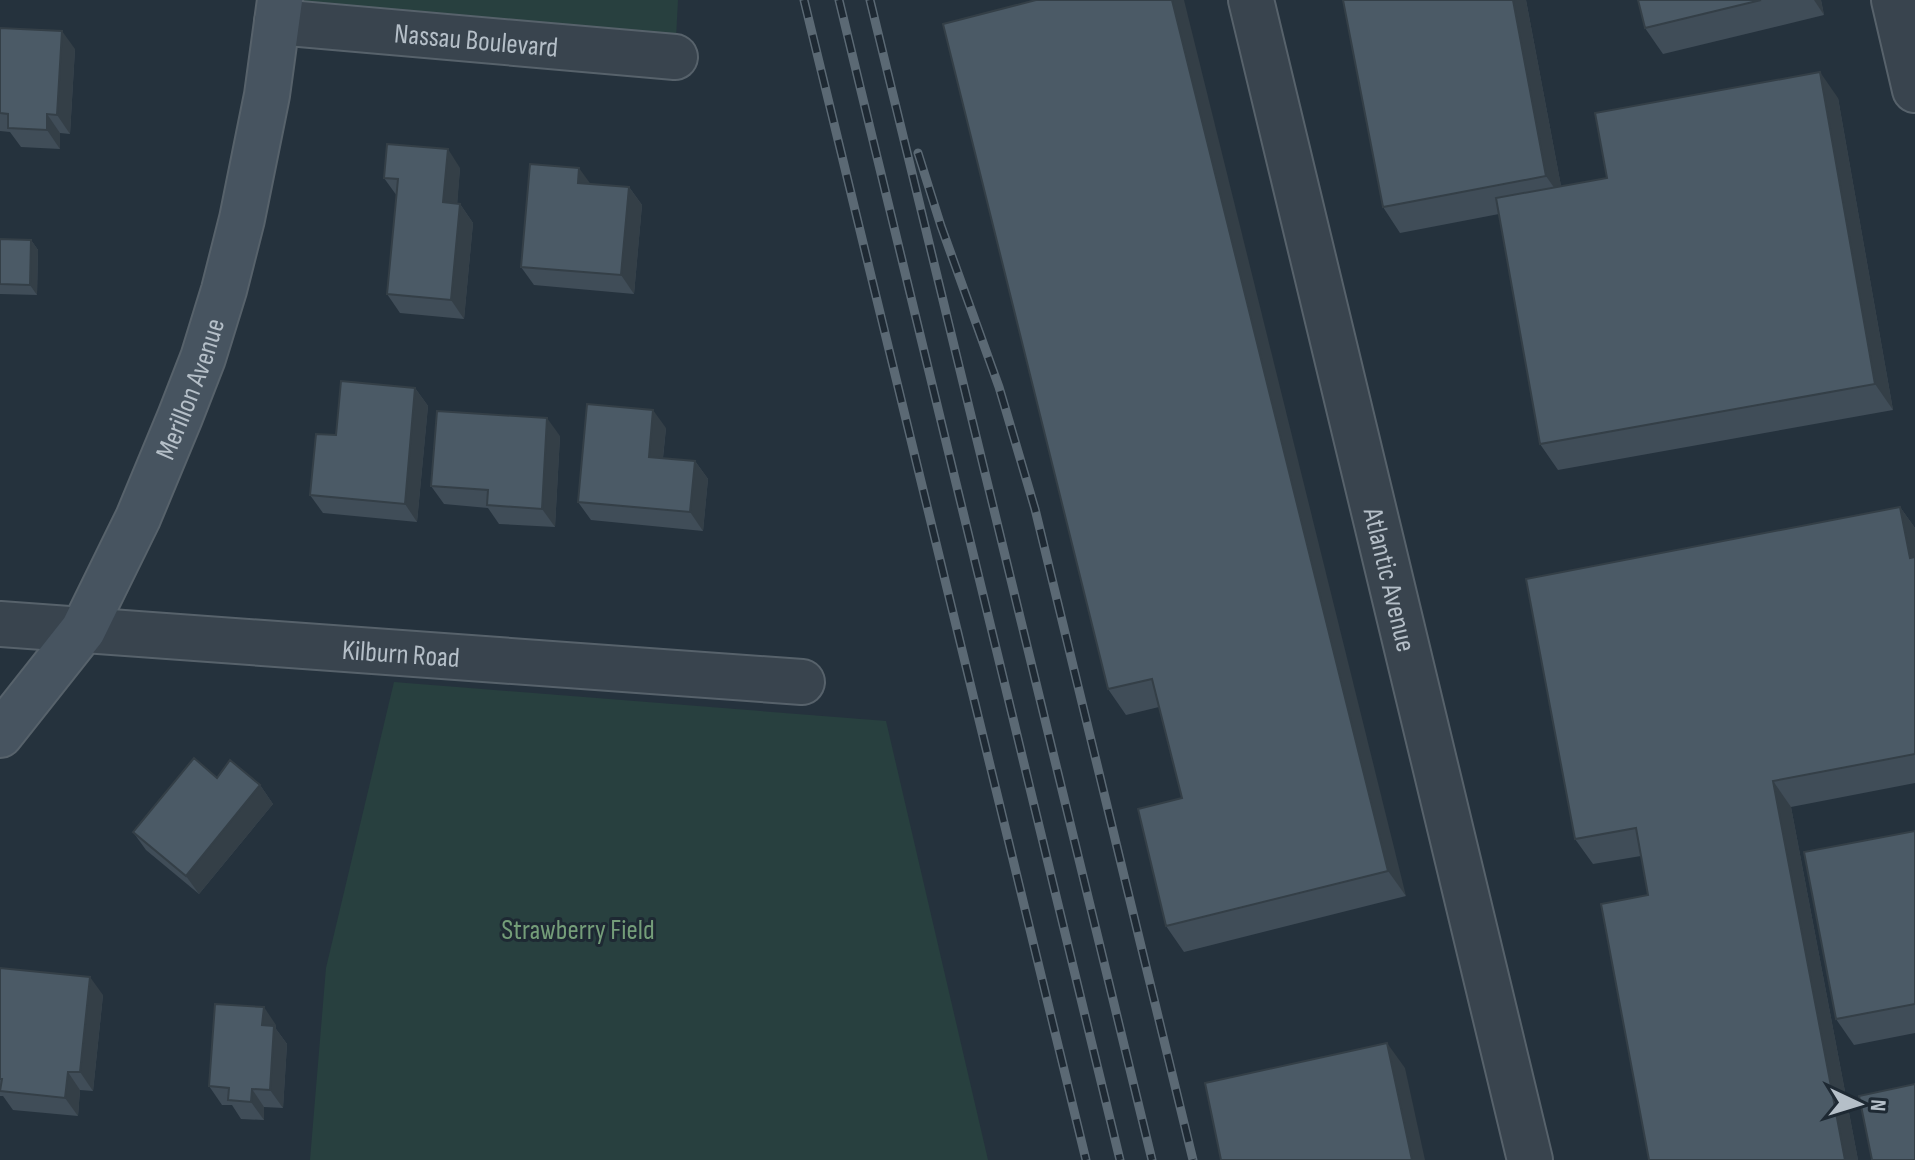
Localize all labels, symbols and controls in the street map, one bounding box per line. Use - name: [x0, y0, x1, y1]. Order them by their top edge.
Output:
- street label: Nassau Boulevard: [393, 17, 559, 65]
- street label: Merillon Avenue: [149, 315, 232, 465]
- street label: Atlantic Avenue: [1355, 504, 1422, 655]
- street label: Kilburn Road: [341, 634, 461, 675]
- park label: Strawberry Field: [501, 914, 655, 947]
- north arrow: [1819, 1064, 1899, 1144]
- text: N: [1864, 1098, 1891, 1112]

